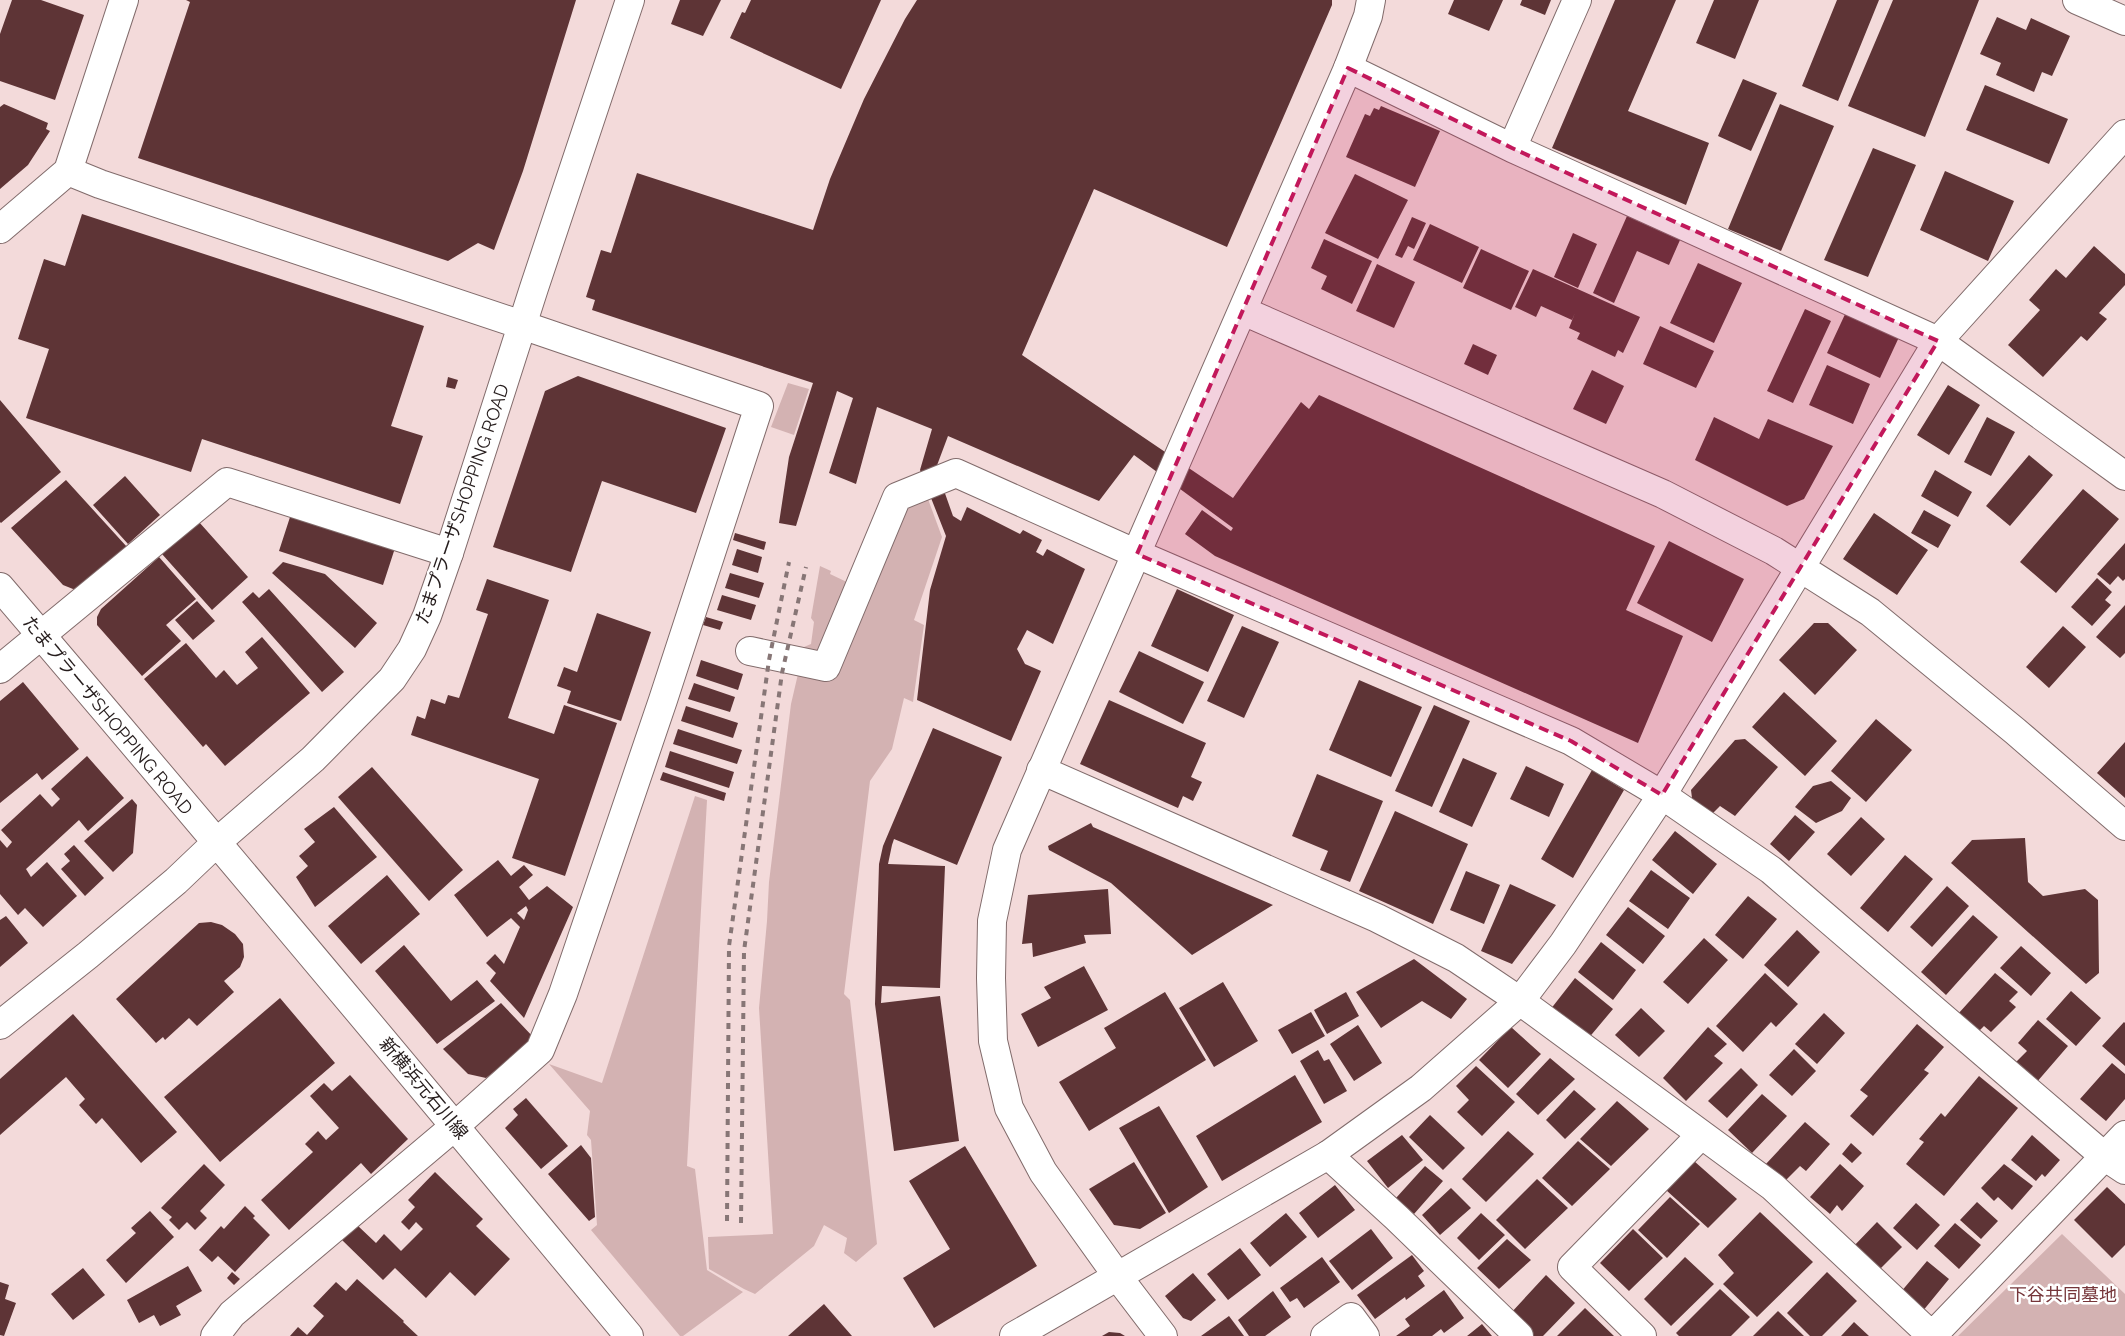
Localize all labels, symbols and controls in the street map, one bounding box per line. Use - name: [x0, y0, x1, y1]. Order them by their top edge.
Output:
- street label: たまプラーザSHOPPING ROAD: [411, 381, 513, 627]
- street label: たまプラーザSHOPPING ROAD: [19, 611, 197, 819]
- street label: 新横浜元石川線: [375, 1033, 473, 1143]
- park label: 下谷共同墓地: [2009, 1284, 2117, 1305]

